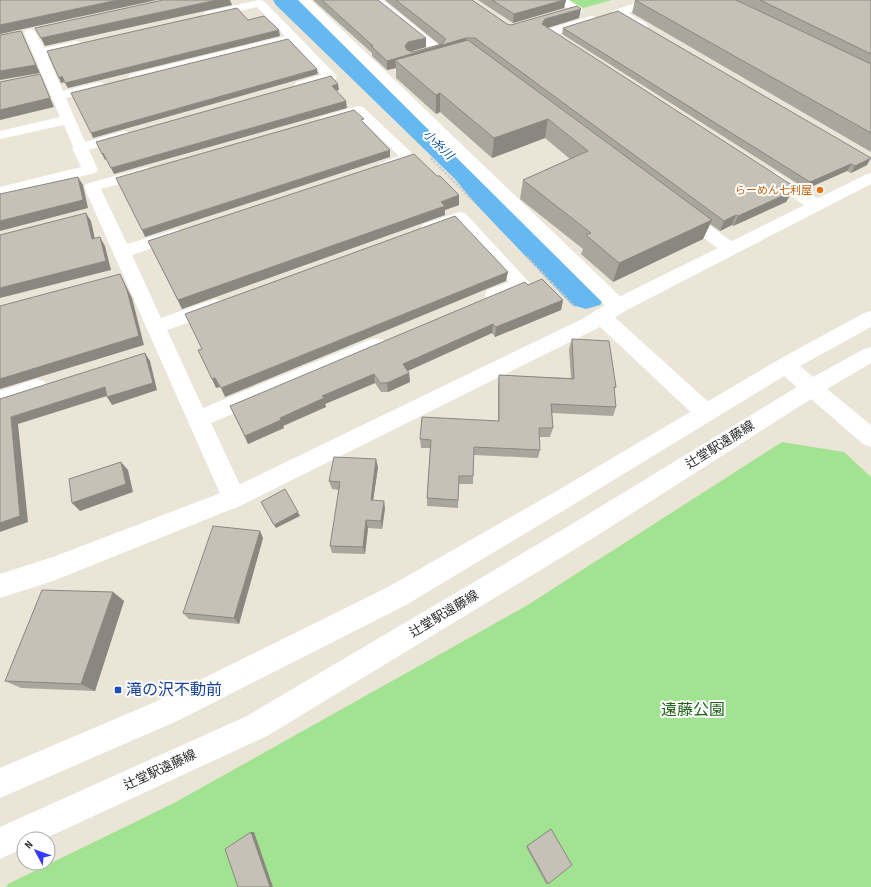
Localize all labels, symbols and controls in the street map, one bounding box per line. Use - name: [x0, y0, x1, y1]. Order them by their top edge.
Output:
- water label: 小糸川: [420, 127, 458, 164]
- place label: らーめん七利屋: [735, 184, 812, 197]
- marker: らーめん七利屋: [815, 185, 825, 195]
- street label: 辻堂駅遠藤線: [683, 418, 757, 472]
- street label: 辻堂駅遠藤線: [406, 587, 482, 641]
- place label: 滝の沢不動前: [126, 681, 222, 700]
- marker: 滝の沢不動前: [113, 685, 123, 695]
- park label: 遠藤公園: [661, 701, 725, 720]
- street label: 辻堂駅遠藤線: [121, 746, 199, 794]
- north arrow: [16, 831, 56, 871]
- text: N: [22, 838, 36, 851]

